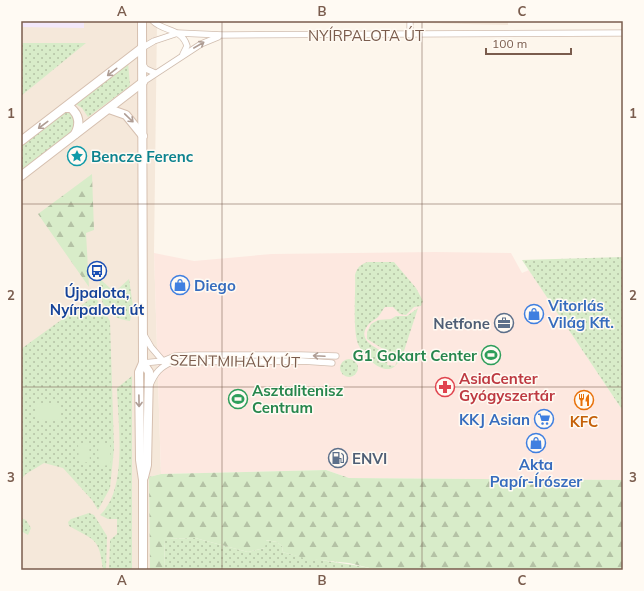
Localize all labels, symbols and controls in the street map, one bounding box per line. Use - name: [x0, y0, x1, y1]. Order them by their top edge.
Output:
- text: A: [117, 3, 127, 19]
- text: B: [318, 3, 327, 19]
- text: C: [518, 3, 527, 19]
- street label: NYÍRPALOTA ÚT: [308, 26, 424, 45]
- scale bar: [486, 30, 571, 56]
- text: 100 m: [492, 36, 527, 51]
- one-way arrow: [193, 40, 205, 48]
- one-way arrow: [106, 68, 117, 76]
- text: 1: [7, 105, 15, 121]
- text: 1: [629, 105, 637, 121]
- one-way arrow: [124, 113, 134, 123]
- one-way arrow: [37, 120, 48, 129]
- place icon: Bencze Ferenc: [66, 145, 88, 167]
- place label: Bencze Ferenc: [91, 147, 194, 166]
- bus stop icon: Újpalota, Nyírpalota út: [86, 260, 108, 282]
- shop icon: Diego: [169, 274, 191, 296]
- place label: Diego: [194, 276, 236, 295]
- place label: Újpalota, Nyírpalota út: [50, 283, 144, 319]
- text: 2: [7, 287, 15, 303]
- text: 2: [629, 287, 637, 303]
- place label: Vitorlás Világ Kft.: [547, 296, 614, 332]
- shop icon: Vitorlás Világ Kft.: [523, 303, 545, 325]
- office icon: Netfone: [493, 312, 515, 334]
- place label: Netfone: [433, 314, 490, 333]
- sports icon: G1 Gokart Center: [480, 344, 502, 366]
- place label: G1 Gokart Center: [352, 346, 477, 365]
- street label: SZENTMIHÁLYI ÚT: [170, 350, 300, 372]
- one-way arrow: [313, 352, 326, 359]
- place label: AsiaCenter Gyógyszertár: [459, 369, 555, 405]
- pharmacy icon: AsiaCenter Gyógyszertár: [434, 376, 456, 398]
- place label: Asztalitenisz Centrum: [252, 381, 344, 417]
- sports icon: Asztalitenisz Centrum: [227, 388, 249, 410]
- restaurant icon: KFC: [573, 389, 595, 411]
- one-way arrow: [135, 394, 143, 407]
- supermarket icon: KKJ Asian: [533, 408, 555, 430]
- place label: KKJ Asian: [459, 410, 530, 429]
- place label: KFC: [570, 412, 598, 431]
- shop icon: Akta Papír-Írószer: [525, 432, 547, 454]
- fuel station icon: ENVI: [327, 447, 349, 469]
- place label: ENVI: [352, 449, 387, 468]
- place label: Akta Papír-Írószer: [490, 455, 582, 491]
- text: 3: [7, 469, 15, 485]
- text: 3: [629, 469, 637, 485]
- text: A: [117, 572, 127, 588]
- text: B: [318, 572, 327, 588]
- text: C: [518, 572, 527, 588]

